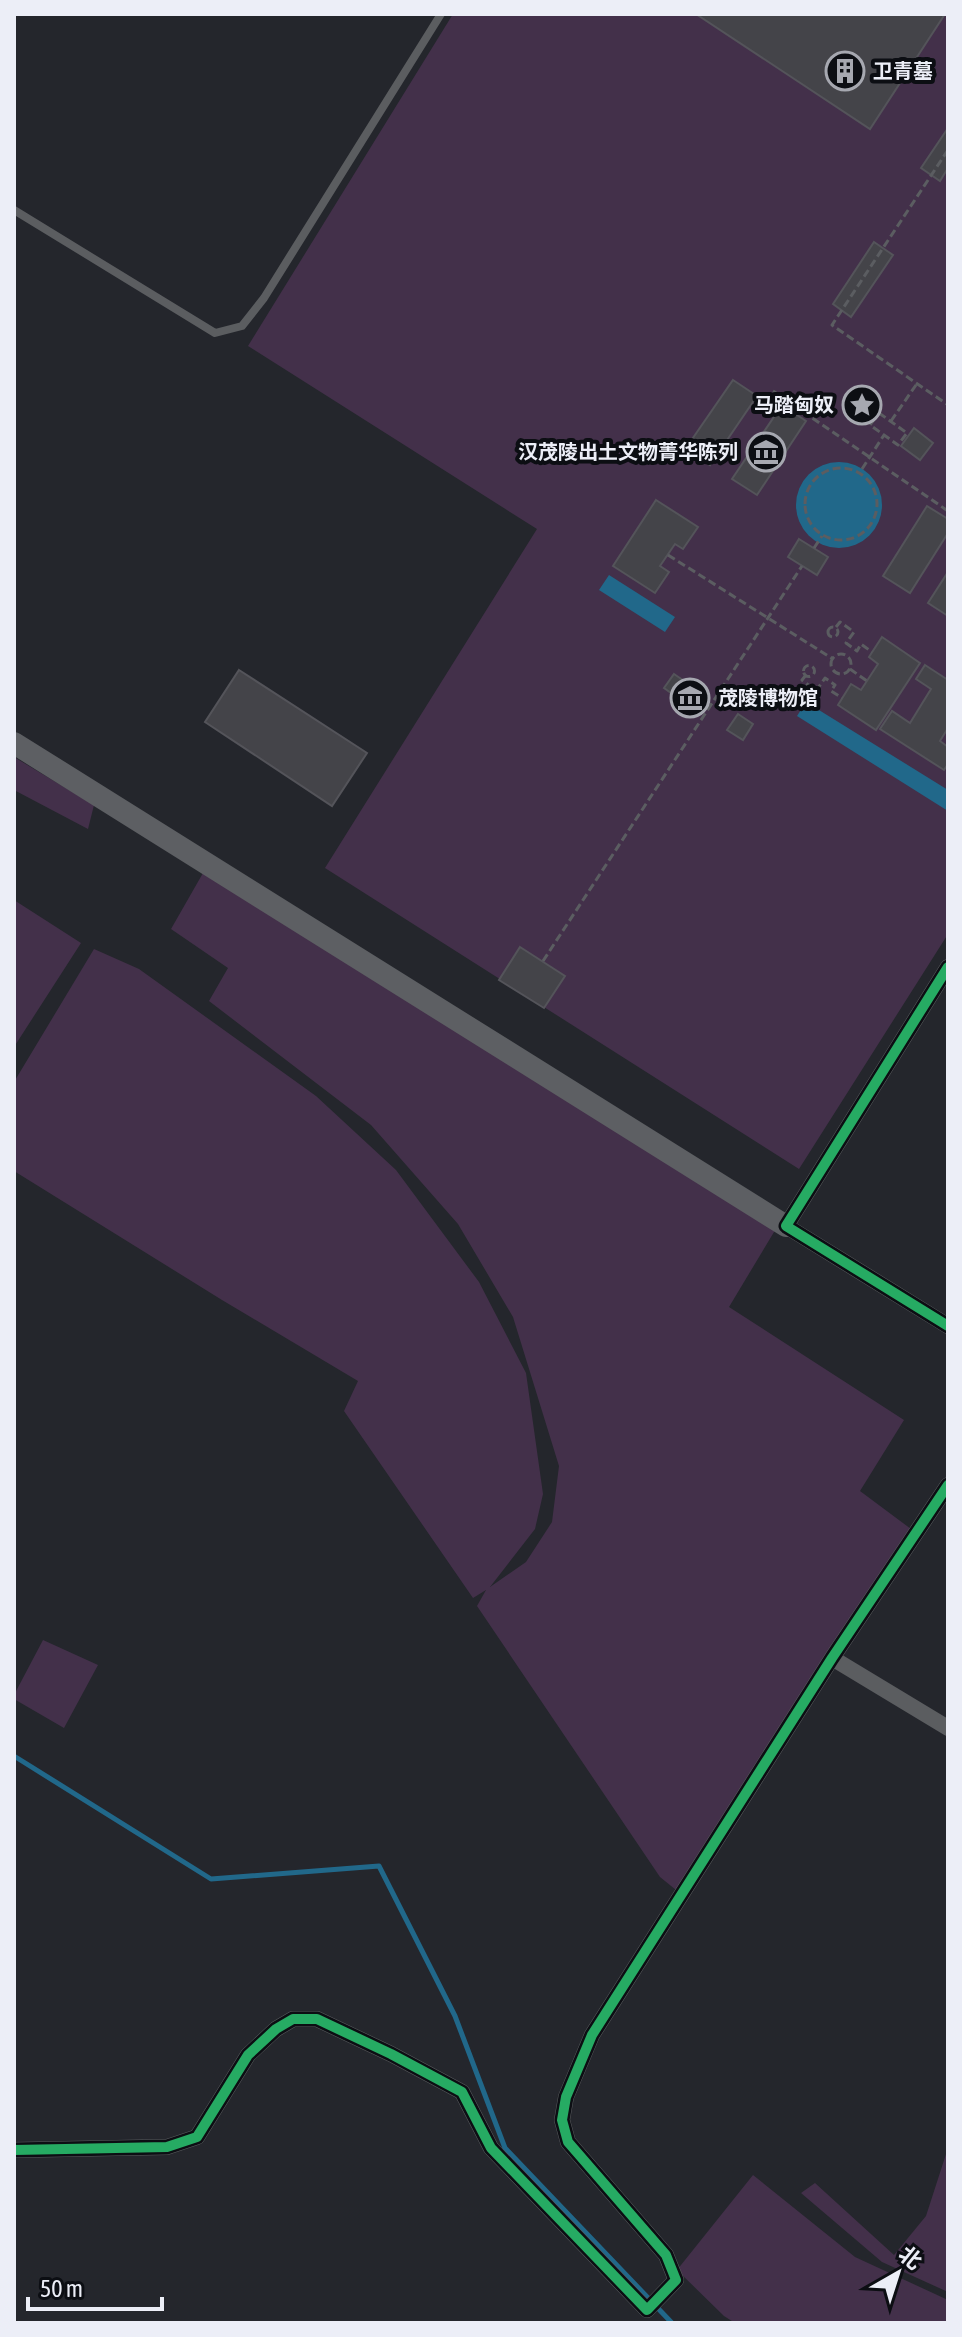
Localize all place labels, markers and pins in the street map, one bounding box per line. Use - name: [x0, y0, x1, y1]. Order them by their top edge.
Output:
- building icon: 卫青墓: [824, 50, 866, 92]
- place label: 卫青墓: [873, 59, 933, 82]
- place icon: 马踏匈奴: [841, 384, 883, 426]
- place label: 马踏匈奴: [754, 393, 834, 416]
- museum icon: 汉茂陵出土文物菁华陈列: [745, 431, 787, 473]
- place label: 汉茂陵出土文物菁华陈列: [518, 440, 738, 463]
- museum icon: 茂陵博物馆: [669, 677, 711, 719]
- place label: 茂陵博物馆: [718, 686, 818, 709]

